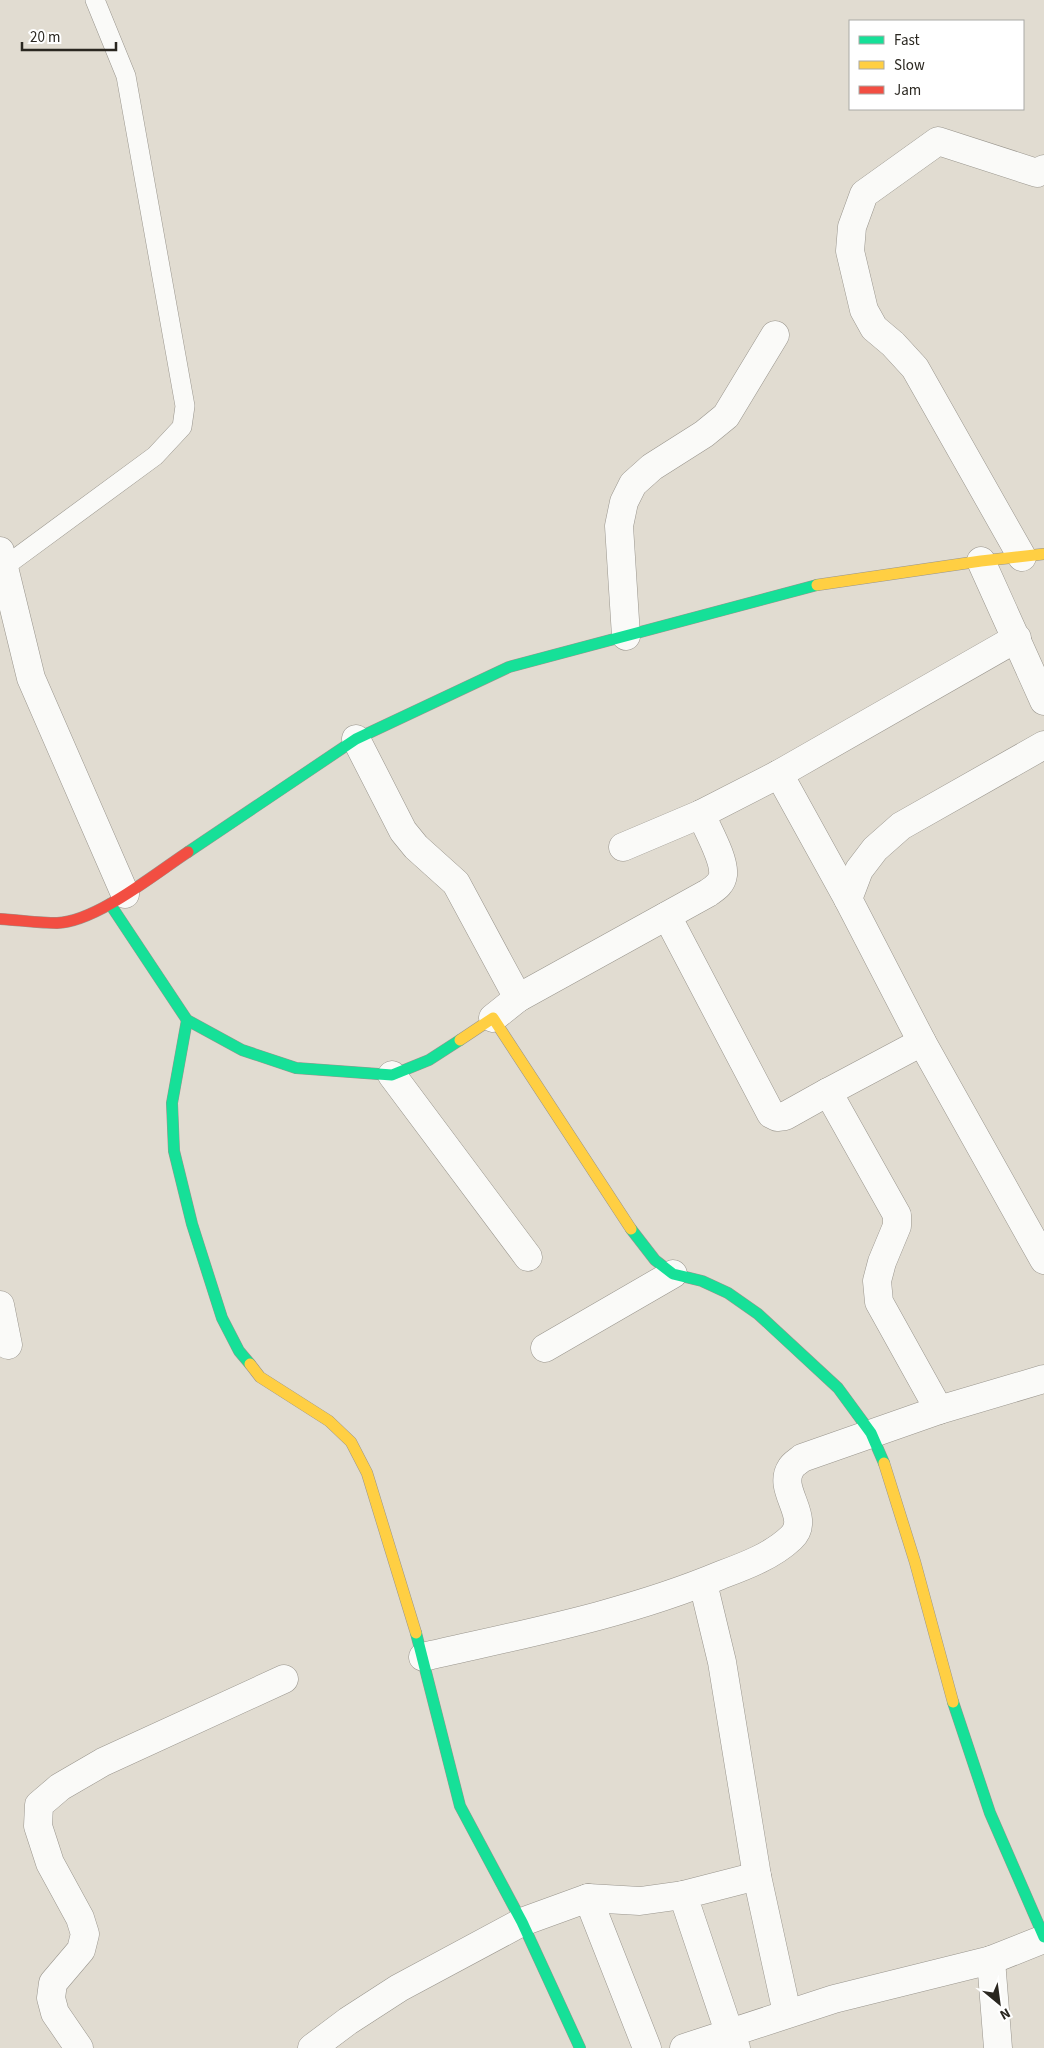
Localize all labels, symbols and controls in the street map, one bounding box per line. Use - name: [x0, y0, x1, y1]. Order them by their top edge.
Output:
- scale bar: [22, 20, 116, 52]
- legend: [849, 20, 1024, 110]
- text: 20 m: [30, 27, 60, 48]
- text: Fast: [894, 30, 920, 51]
- text: Slow: [894, 55, 925, 76]
- text: Jam: [894, 80, 921, 101]
- north arrow: [974, 1978, 1024, 2028]
- text: N: [996, 2002, 1014, 2024]

